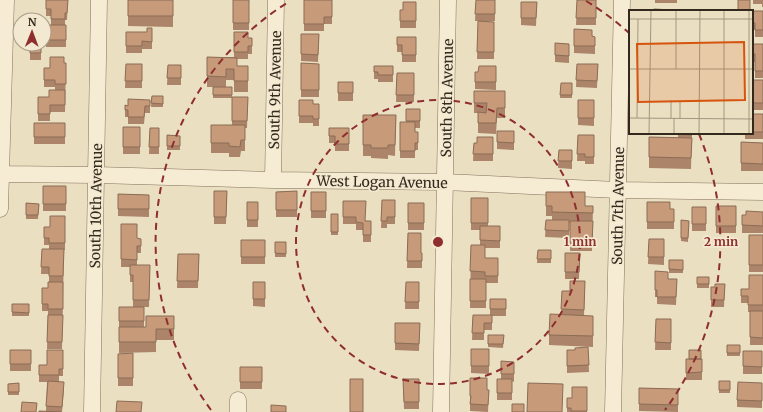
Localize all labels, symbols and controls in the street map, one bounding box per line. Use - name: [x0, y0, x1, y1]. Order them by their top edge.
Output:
- inset map: [629, 10, 753, 134]
- north arrow: [12, 12, 52, 52]
- text: N: [28, 15, 37, 29]
- street label: South 9th Avenue: [265, 30, 285, 150]
- street label: South 8th Avenue: [437, 39, 457, 157]
- street label: South 10th Avenue: [86, 143, 106, 269]
- street label: South 7th Avenue: [608, 147, 628, 265]
- street label: West Logan Avenue: [315, 172, 448, 192]
- text: 1 min: [564, 234, 596, 249]
- text: 2 min: [704, 234, 738, 249]
- centre of rings: [431, 235, 445, 249]

